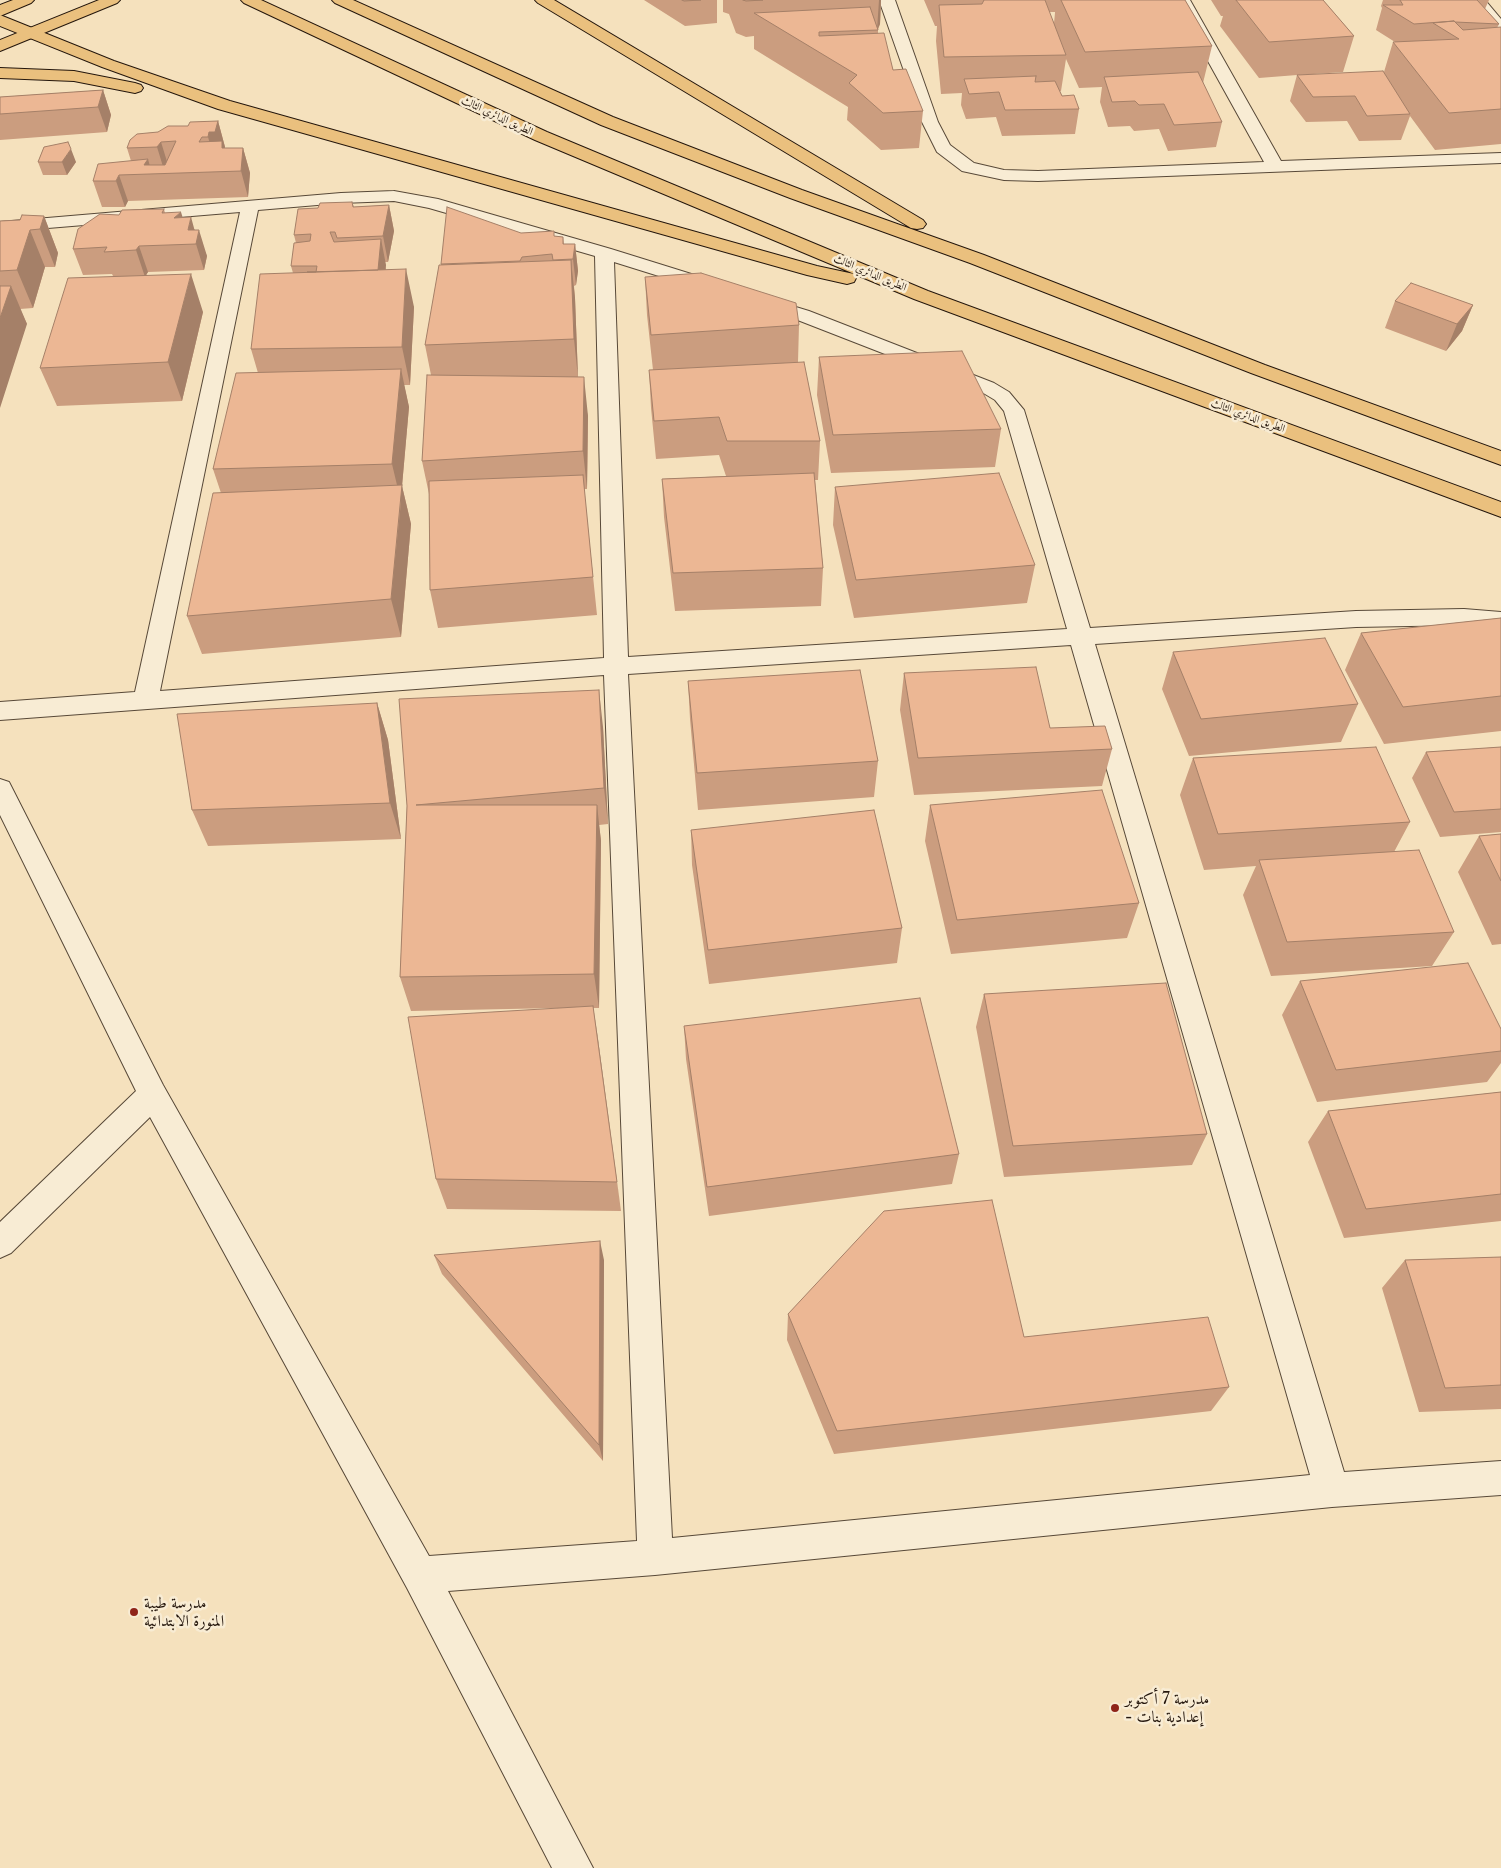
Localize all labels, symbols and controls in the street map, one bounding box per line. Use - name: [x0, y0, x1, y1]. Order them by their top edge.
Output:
- street label: الطريق الدائري الثالث: [459, 94, 535, 138]
- street label: الطريق الدائري الثالث: [832, 252, 908, 294]
- street label: الطريق الدائري الثالث: [1209, 396, 1287, 436]
- place label: مدرسة طيبة المنورة الابتدائية: [144, 1593, 224, 1631]
- marker: مدرسة طيبة المنورة الابتدائية: [128, 1606, 140, 1618]
- place label: مدرسة 7 أكتوبر - إعدادية بنات: [1125, 1689, 1209, 1727]
- marker: مدرسة 7 أكتوبر - إعدادية بنات: [1109, 1702, 1121, 1714]

